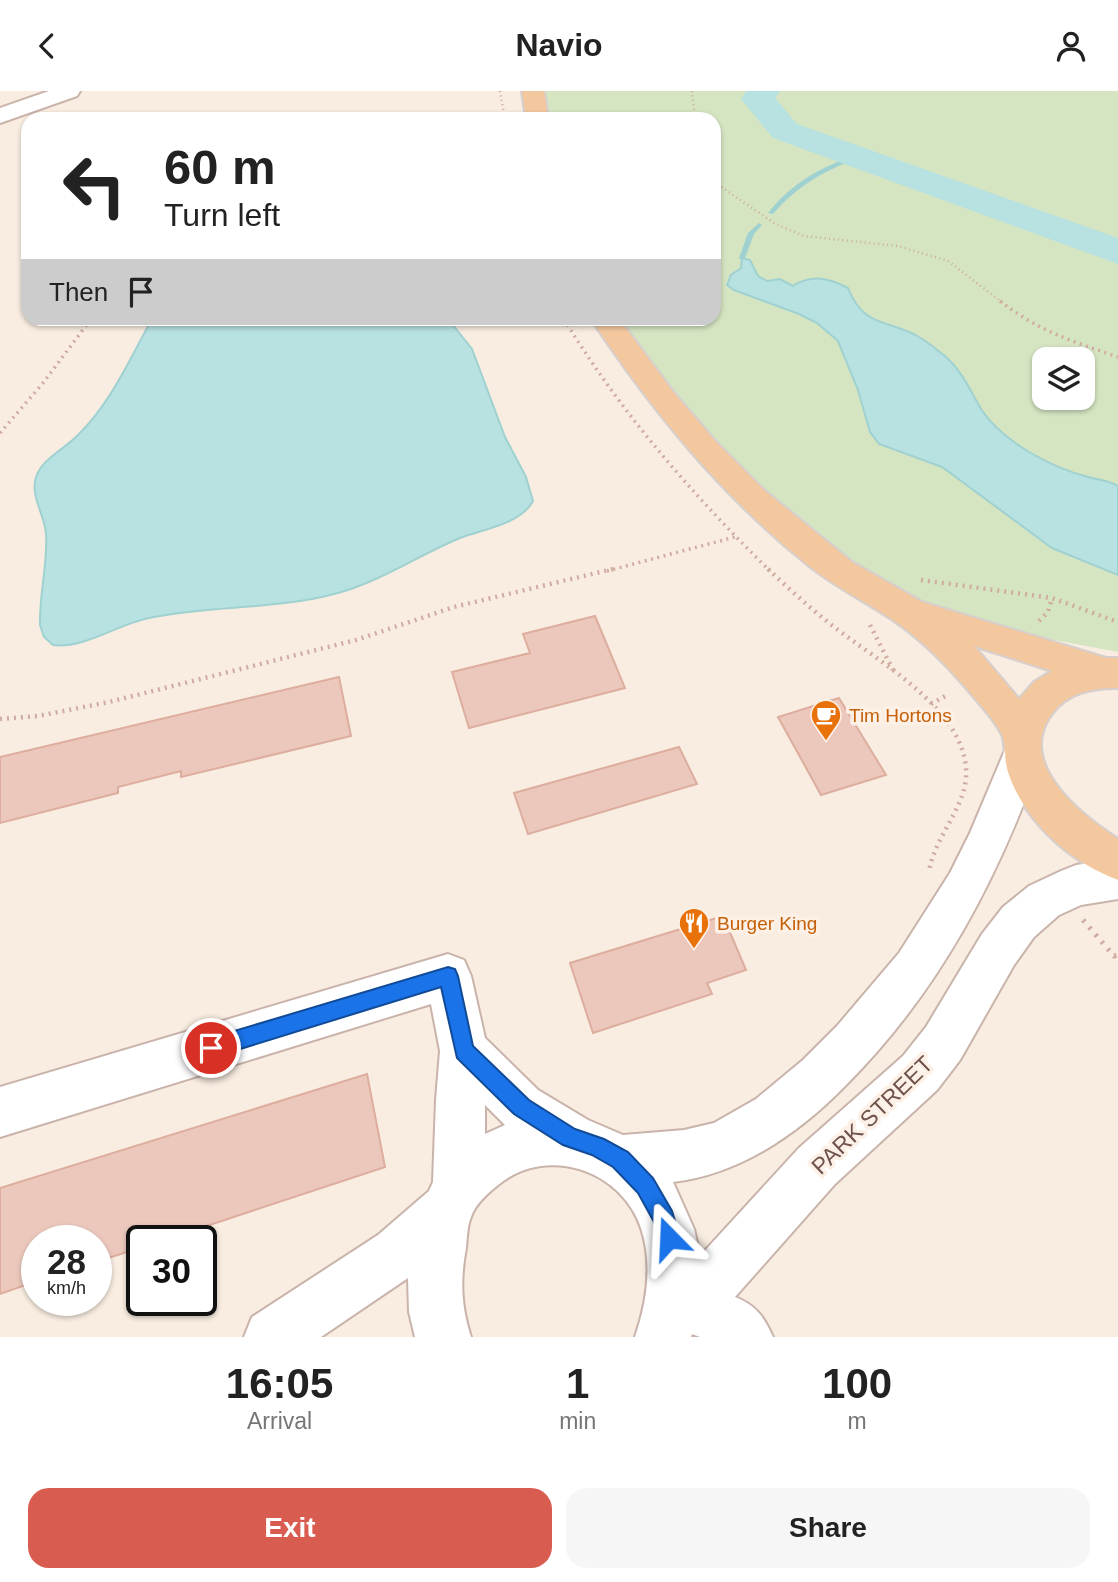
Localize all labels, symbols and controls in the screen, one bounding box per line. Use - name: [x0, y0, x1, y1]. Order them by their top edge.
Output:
- icon: back: [28, 27, 66, 65]
- text: Navio: [515, 27, 603, 63]
- icon: person: [1052, 27, 1090, 65]
- icon: left: [49, 140, 140, 231]
- text: 60 m: [164, 140, 276, 194]
- text: Turn left: [164, 197, 280, 233]
- icon: arrive: [122, 273, 160, 311]
- text: Then: [49, 277, 108, 307]
- map controls: [1032, 347, 1095, 410]
- button: layers: [1032, 347, 1095, 410]
- cafe icon: Tim Hortons: [809, 698, 843, 742]
- place label: Tim Hortons: [849, 705, 952, 726]
- restaurant icon: Burger King: [677, 906, 711, 950]
- place label: Burger King: [717, 913, 817, 934]
- pin: [181, 1018, 241, 1078]
- icon: arrive: [192, 1029, 230, 1067]
- street label: PARK STREET: [806, 1051, 938, 1179]
- position arrow: [632, 1201, 706, 1275]
- speed limit sign: 30: [126, 1225, 217, 1316]
- text: 28: [47, 1242, 86, 1281]
- text: km/h: [47, 1278, 86, 1298]
- text: 16:05: [226, 1360, 333, 1407]
- text: 1: [566, 1360, 589, 1407]
- text: 100: [822, 1360, 892, 1407]
- text: Arrival: [247, 1408, 312, 1434]
- text: min: [559, 1408, 596, 1434]
- text: m: [848, 1408, 867, 1434]
- button: Exit: [28, 1488, 552, 1568]
- button: Share: [566, 1488, 1090, 1568]

